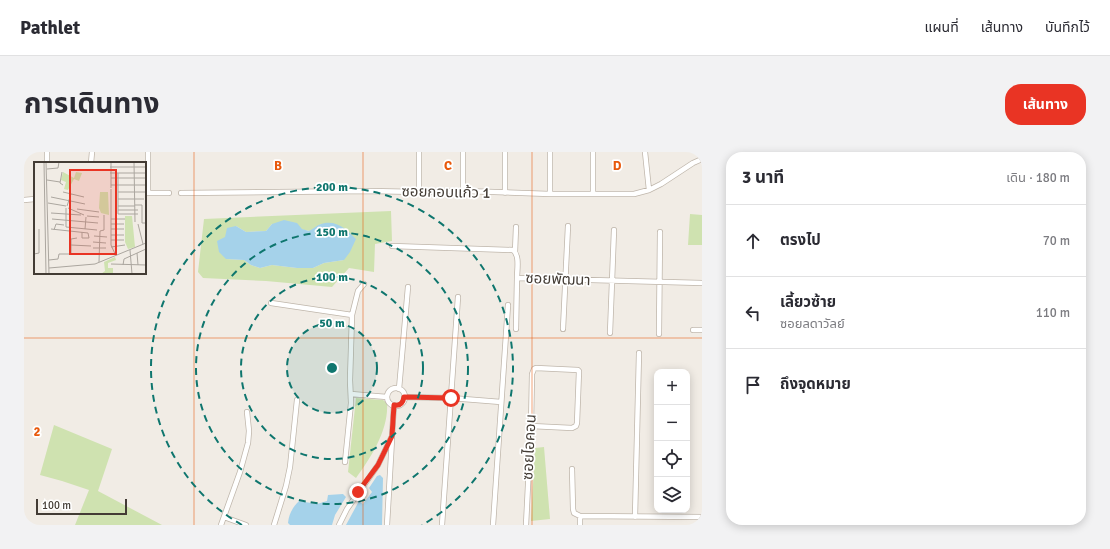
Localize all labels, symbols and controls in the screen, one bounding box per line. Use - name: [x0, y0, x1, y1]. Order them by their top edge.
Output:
- text: Pathlet: [20, 16, 80, 40]
- text: แผนที่: [925, 19, 959, 36]
- text: เส้นทาง: [981, 19, 1023, 36]
- text: บันทึกไว้: [1045, 19, 1090, 36]
- button: เส้นทาง: [1005, 84, 1086, 125]
- text: การเดินทาง: [24, 87, 159, 121]
- text: B: [274, 158, 282, 174]
- text: C: [444, 158, 452, 174]
- text: D: [613, 158, 622, 174]
- inset map: [34, 162, 146, 274]
- text: 3 นาที: [742, 167, 784, 188]
- text: เดิน · 180 m: [1006, 170, 1070, 186]
- text: 200 m: [316, 180, 348, 195]
- street label: ซอยกอบแก้ว 1: [401, 182, 491, 202]
- text: 150 m: [316, 225, 348, 240]
- icon: ahead: [742, 230, 764, 252]
- text: ตรงไป: [780, 231, 821, 249]
- text: 70 m: [1043, 233, 1070, 249]
- street label: ซอยพัฒนา: [525, 269, 591, 289]
- text: 100 m: [316, 270, 348, 285]
- text: เลี้ยวซ้าย: [780, 293, 836, 311]
- icon: left: [742, 302, 764, 324]
- text: 110 m: [1036, 305, 1070, 321]
- text: 50 m: [319, 316, 345, 331]
- text: ซอยลดาวัลย์: [780, 316, 845, 332]
- centre of rings: [325, 361, 339, 375]
- map controls: [654, 369, 690, 513]
- button: +: [654, 369, 690, 405]
- icon: arrive: [742, 374, 764, 396]
- text: ถึงจุดหมาย: [780, 375, 851, 393]
- route start: [442, 389, 460, 407]
- button: −: [654, 405, 690, 441]
- street label: ซอยไอคอน: [518, 414, 540, 480]
- text: 2: [33, 424, 41, 440]
- button: locate: [654, 441, 690, 477]
- button: layers: [654, 477, 690, 513]
- route end: [349, 483, 367, 501]
- scale bar: [36, 497, 127, 516]
- text: 100 m: [42, 499, 71, 512]

